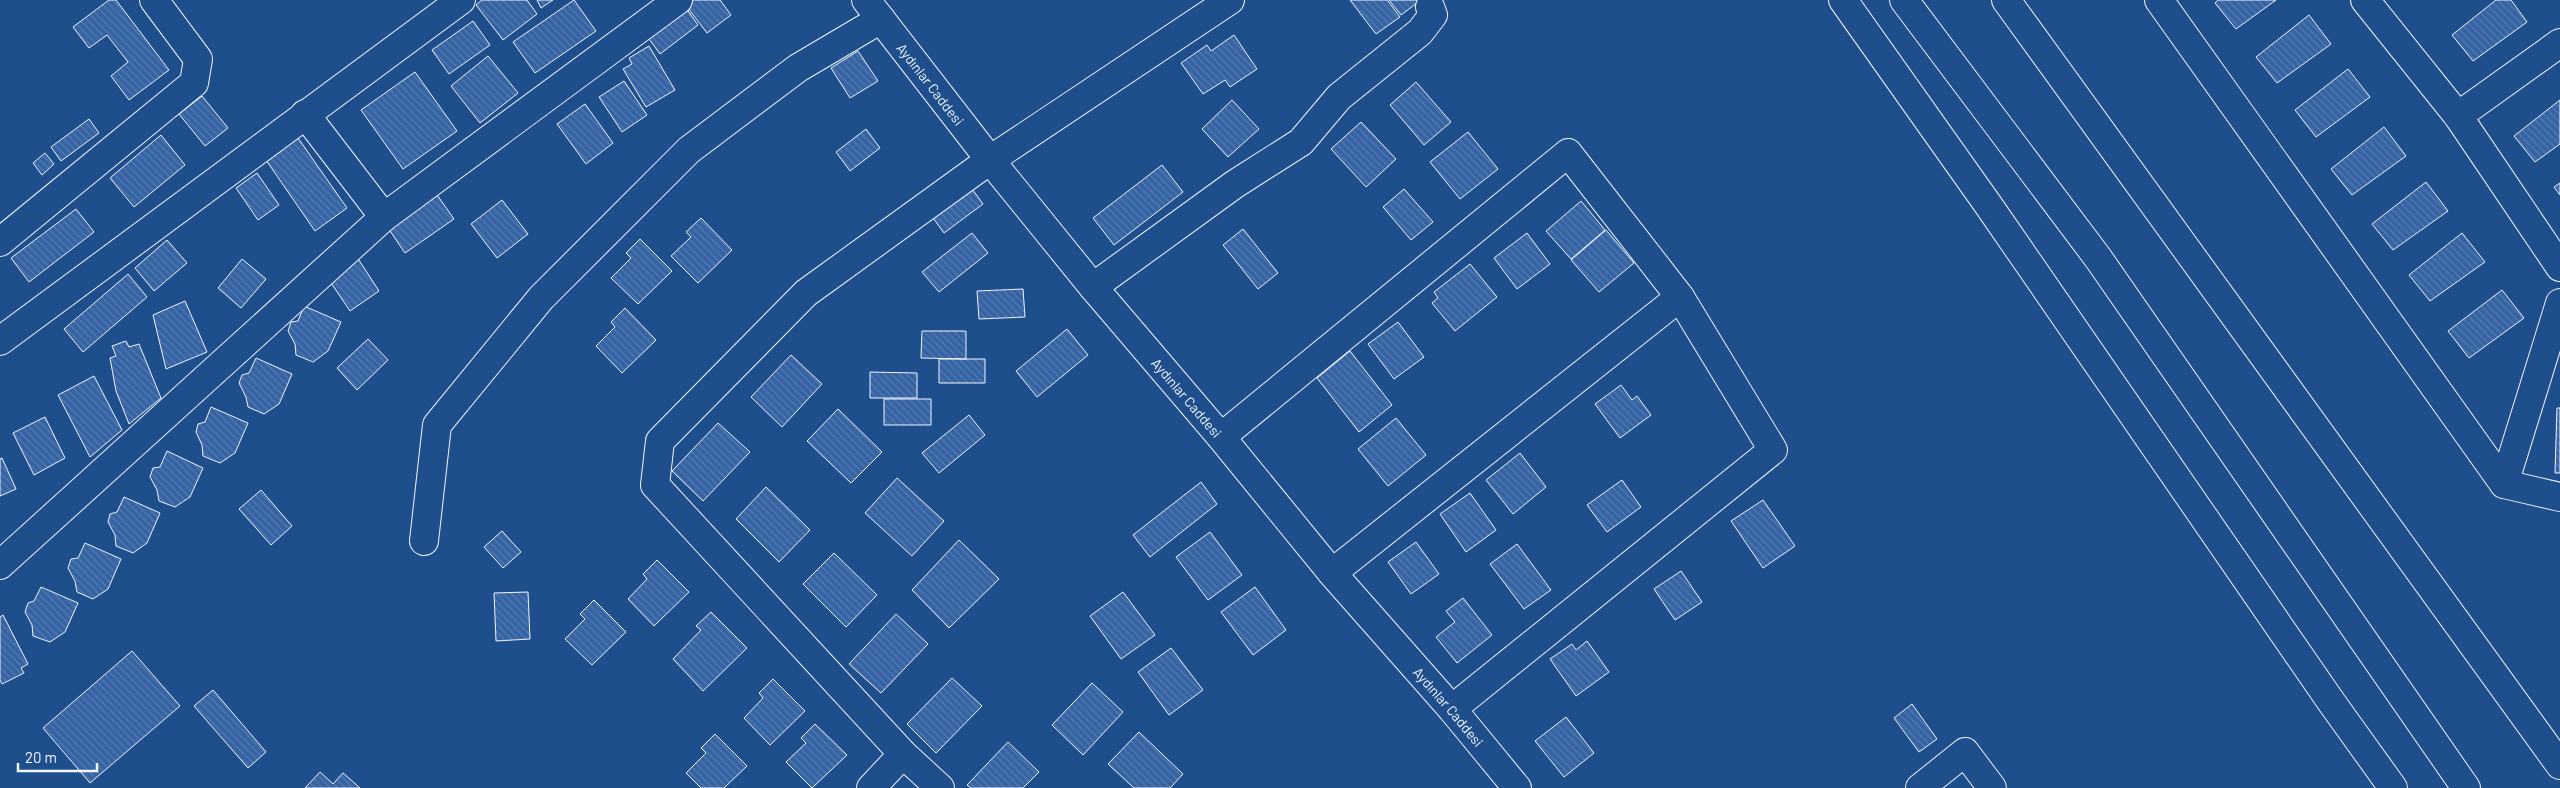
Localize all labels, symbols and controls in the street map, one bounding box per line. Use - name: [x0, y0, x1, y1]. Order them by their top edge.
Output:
- street label: Aydınlar Caddesi: [894, 39, 968, 128]
- street label: Aydınlar Caddesi: [1148, 354, 1226, 441]
- street label: Aydınlar Caddesi: [1410, 663, 1488, 750]
- scale bar: [18, 740, 96, 772]
- text: 20 m: [25, 748, 57, 766]

